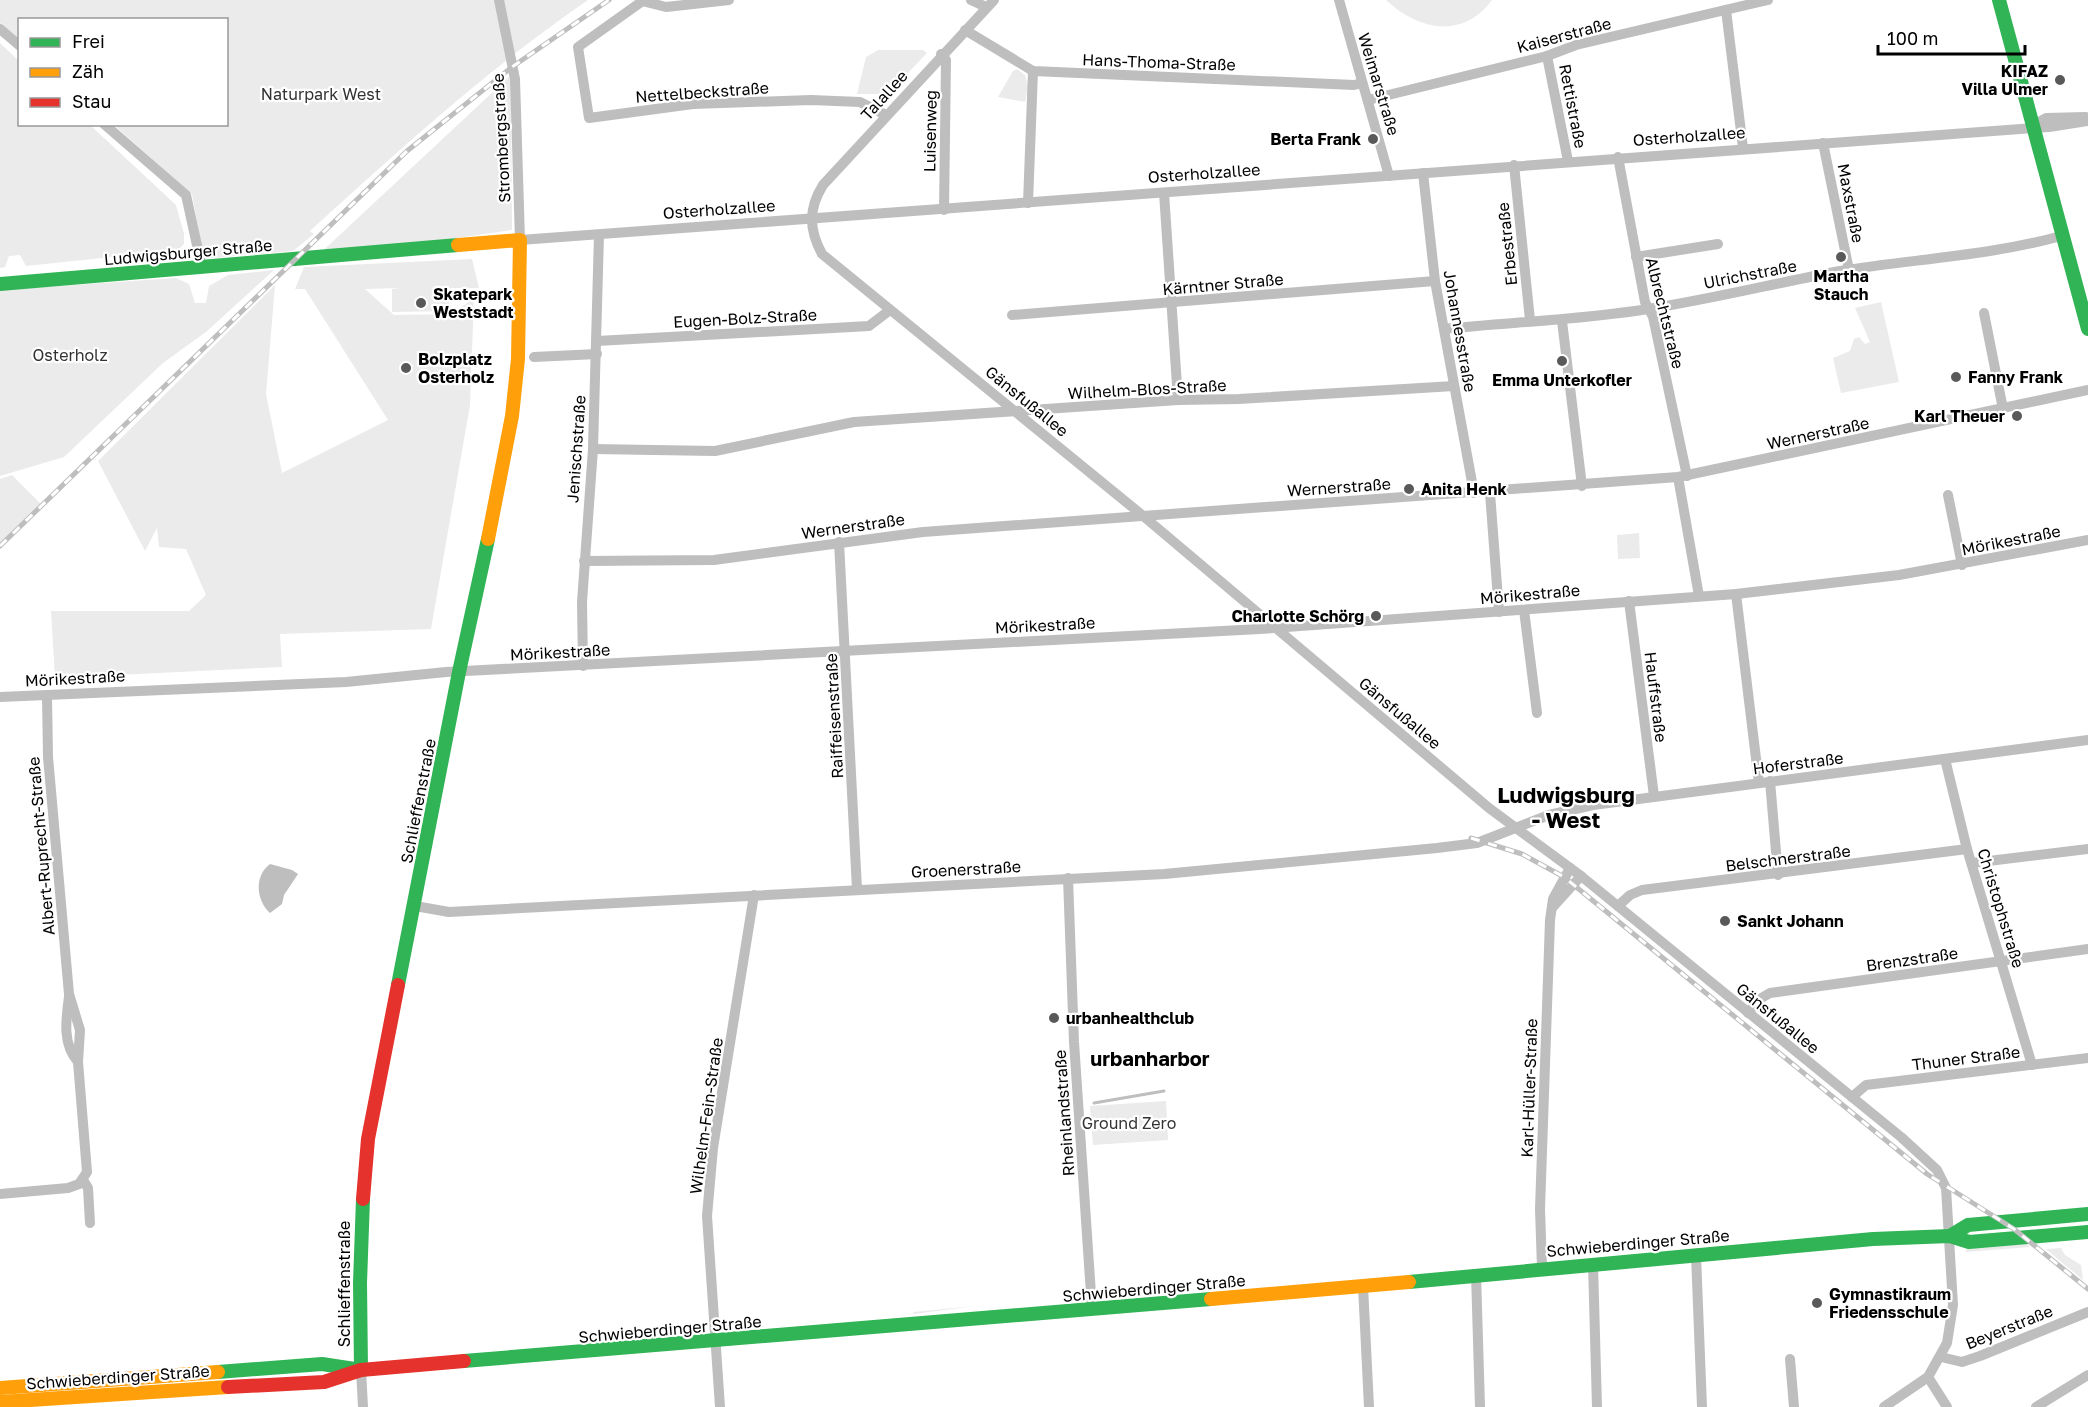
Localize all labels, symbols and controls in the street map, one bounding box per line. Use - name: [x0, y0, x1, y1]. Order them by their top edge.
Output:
- street label: Kaiserstraße: [1515, 13, 1613, 57]
- legend: [18, 18, 228, 126]
- scale bar: [1878, 18, 2025, 56]
- text: 100 m: [1887, 27, 1938, 49]
- text: Frei: [72, 30, 105, 52]
- street label: Weimarstraße: [1354, 30, 1404, 138]
- street label: Hans-Thoma-Straße: [1082, 49, 1236, 75]
- text: Zäh: [72, 60, 104, 82]
- place label: KIFAZ Villa Ulmer: [1962, 61, 2048, 99]
- street label: Rettistraße: [1555, 62, 1591, 150]
- street label: Talallee: [856, 66, 912, 124]
- street label: Strombergstraße: [488, 73, 514, 203]
- marker: KIFAZ Villa Ulmer: [2053, 73, 2067, 87]
- street label: Nettelbeckstraße: [635, 77, 769, 107]
- park label: Naturpark West: [261, 84, 381, 104]
- text: Stau: [72, 90, 111, 112]
- street label: Luisenweg: [919, 90, 941, 172]
- street label: Osterholzallee: [1632, 122, 1746, 150]
- place label: Berta Frank: [1270, 129, 1362, 149]
- marker: Berta Frank: [1366, 132, 1380, 146]
- street label: Osterholzallee: [1147, 159, 1261, 187]
- street label: Maxstraße: [1834, 162, 1868, 244]
- street label: Osterholzallee: [662, 195, 776, 223]
- street label: Erbestraße: [1493, 201, 1521, 287]
- street label: Ludwigsburger Straße: [103, 235, 273, 269]
- marker: Martha Stauch: [1834, 250, 1848, 264]
- street label: Albrechtstraße: [1641, 255, 1689, 371]
- street label: Ulrichstraße: [1702, 255, 1798, 293]
- place label: Martha Stauch: [1813, 266, 1869, 304]
- street label: Kärntner Straße: [1162, 269, 1284, 299]
- street label: Johannesstraße: [1439, 269, 1481, 393]
- place label: Skatepark Weststadt: [433, 284, 514, 322]
- marker: Skatepark Weststadt: [414, 296, 428, 310]
- street label: Eugen-Bolz-Straße: [673, 304, 817, 332]
- park label: Osterholz: [32, 345, 108, 365]
- place label: Bolzplatz Osterholz: [418, 349, 494, 387]
- marker: Emma Unterkofler: [1555, 354, 1569, 368]
- marker: Bolzplatz Osterholz: [399, 361, 413, 375]
- street label: Gänsfußallee: [981, 361, 1073, 441]
- place label: Fanny Frank: [1968, 367, 2064, 387]
- place label: Emma Unterkofler: [1492, 370, 1632, 390]
- marker: Fanny Frank: [1949, 370, 1963, 384]
- street label: Wilhelm-Blos-Straße: [1067, 375, 1227, 403]
- street label: Jenischstraße: [562, 394, 590, 504]
- place label: Karl Theuer: [1914, 406, 2005, 426]
- marker: Karl Theuer: [2010, 409, 2024, 423]
- street label: Wernerstraße: [1765, 412, 1871, 454]
- street label: Wernerstraße: [1286, 473, 1392, 501]
- place label: Anita Henk: [1421, 479, 1507, 499]
- marker: Anita Henk: [1402, 482, 1416, 496]
- street label: Wernerstraße: [800, 509, 906, 543]
- street label: Mörikestraße: [1960, 521, 2062, 559]
- street label: Mörikestraße: [1479, 580, 1581, 608]
- place label: Charlotte Schörg: [1232, 606, 1364, 626]
- marker: Charlotte Schörg: [1369, 609, 1383, 623]
- street label: Mörikestraße: [994, 612, 1096, 638]
- street label: Mörikestraße: [509, 639, 611, 665]
- street label: Hauffstraße: [1641, 650, 1671, 744]
- street label: Raiffeisenstraße: [821, 653, 847, 779]
- street label: Mörikestraße: [24, 665, 126, 691]
- street label: Gänsfußallee: [1355, 673, 1445, 753]
- street label: Schlieffenstraße: [396, 737, 440, 865]
- street label: Hoferstraße: [1751, 748, 1845, 778]
- street label: Albert-Ruprecht-Straße: [23, 756, 59, 936]
- district label: Ludwigsburg - West: [1497, 781, 1635, 833]
- street label: Belschnerstraße: [1724, 840, 1852, 876]
- street label: Christophstraße: [1973, 846, 2029, 970]
- street label: Groenerstraße: [910, 856, 1022, 882]
- place label: Sankt Johann: [1737, 911, 1844, 931]
- marker: Sankt Johann: [1718, 914, 1732, 928]
- street label: Brenzstraße: [1865, 943, 1959, 975]
- street label: Gänsfußallee: [1732, 978, 1824, 1058]
- place label: urbanhealthclub: [1066, 1008, 1194, 1028]
- marker: urbanhealthclub: [1047, 1011, 1061, 1025]
- street label: Karl-Hüller-Straße: [1517, 1018, 1541, 1158]
- street label: Wilhelm-Fein-Straße: [685, 1036, 727, 1196]
- street label: Thuner Straße: [1911, 1041, 2021, 1075]
- district label: urbanharbor: [1090, 1046, 1210, 1070]
- street label: Rheinlandstraße: [1050, 1049, 1078, 1177]
- park label: Ground Zero: [1082, 1113, 1176, 1133]
- street label: Schlieffenstraße: [334, 1221, 354, 1347]
- street label: Schwieberdinger Straße: [1546, 1225, 1730, 1261]
- street label: Schwieberdinger Straße: [1062, 1270, 1246, 1306]
- place label: Gymnastikraum Friedensschule: [1829, 1284, 1951, 1322]
- marker: Gymnastikraum Friedensschule: [1810, 1296, 1824, 1310]
- street label: Beyerstraße: [1962, 1300, 2056, 1354]
- street label: Schwieberdinger Straße: [578, 1311, 762, 1347]
- street label: Schwieberdinger Straße: [26, 1361, 210, 1393]

